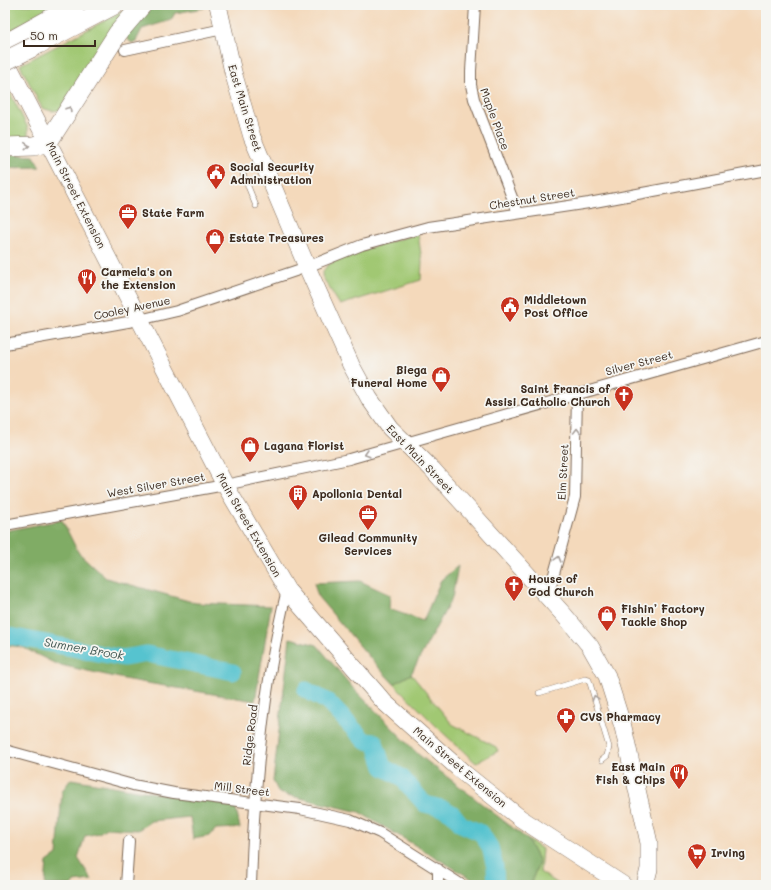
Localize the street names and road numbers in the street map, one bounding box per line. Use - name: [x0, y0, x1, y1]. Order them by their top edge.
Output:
- street label: East Main Street: [225, 62, 266, 153]
- street label: Maple Place: [477, 86, 514, 152]
- street label: Main Street Extension: [43, 139, 110, 251]
- street label: Chestnut Street: [488, 184, 576, 213]
- street label: Cooley Avenue: [92, 292, 172, 323]
- street label: Silver Street: [604, 346, 674, 379]
- street label: East Main Street: [384, 421, 457, 497]
- street label: Elm Street: [554, 443, 571, 501]
- street label: West Silver Street: [106, 468, 206, 501]
- street label: Main Street Extension: [213, 470, 285, 580]
- street label: Ridge Road: [238, 703, 261, 766]
- street label: Main Street Extension: [410, 723, 510, 810]
- street label: Mill Street: [213, 778, 271, 799]

